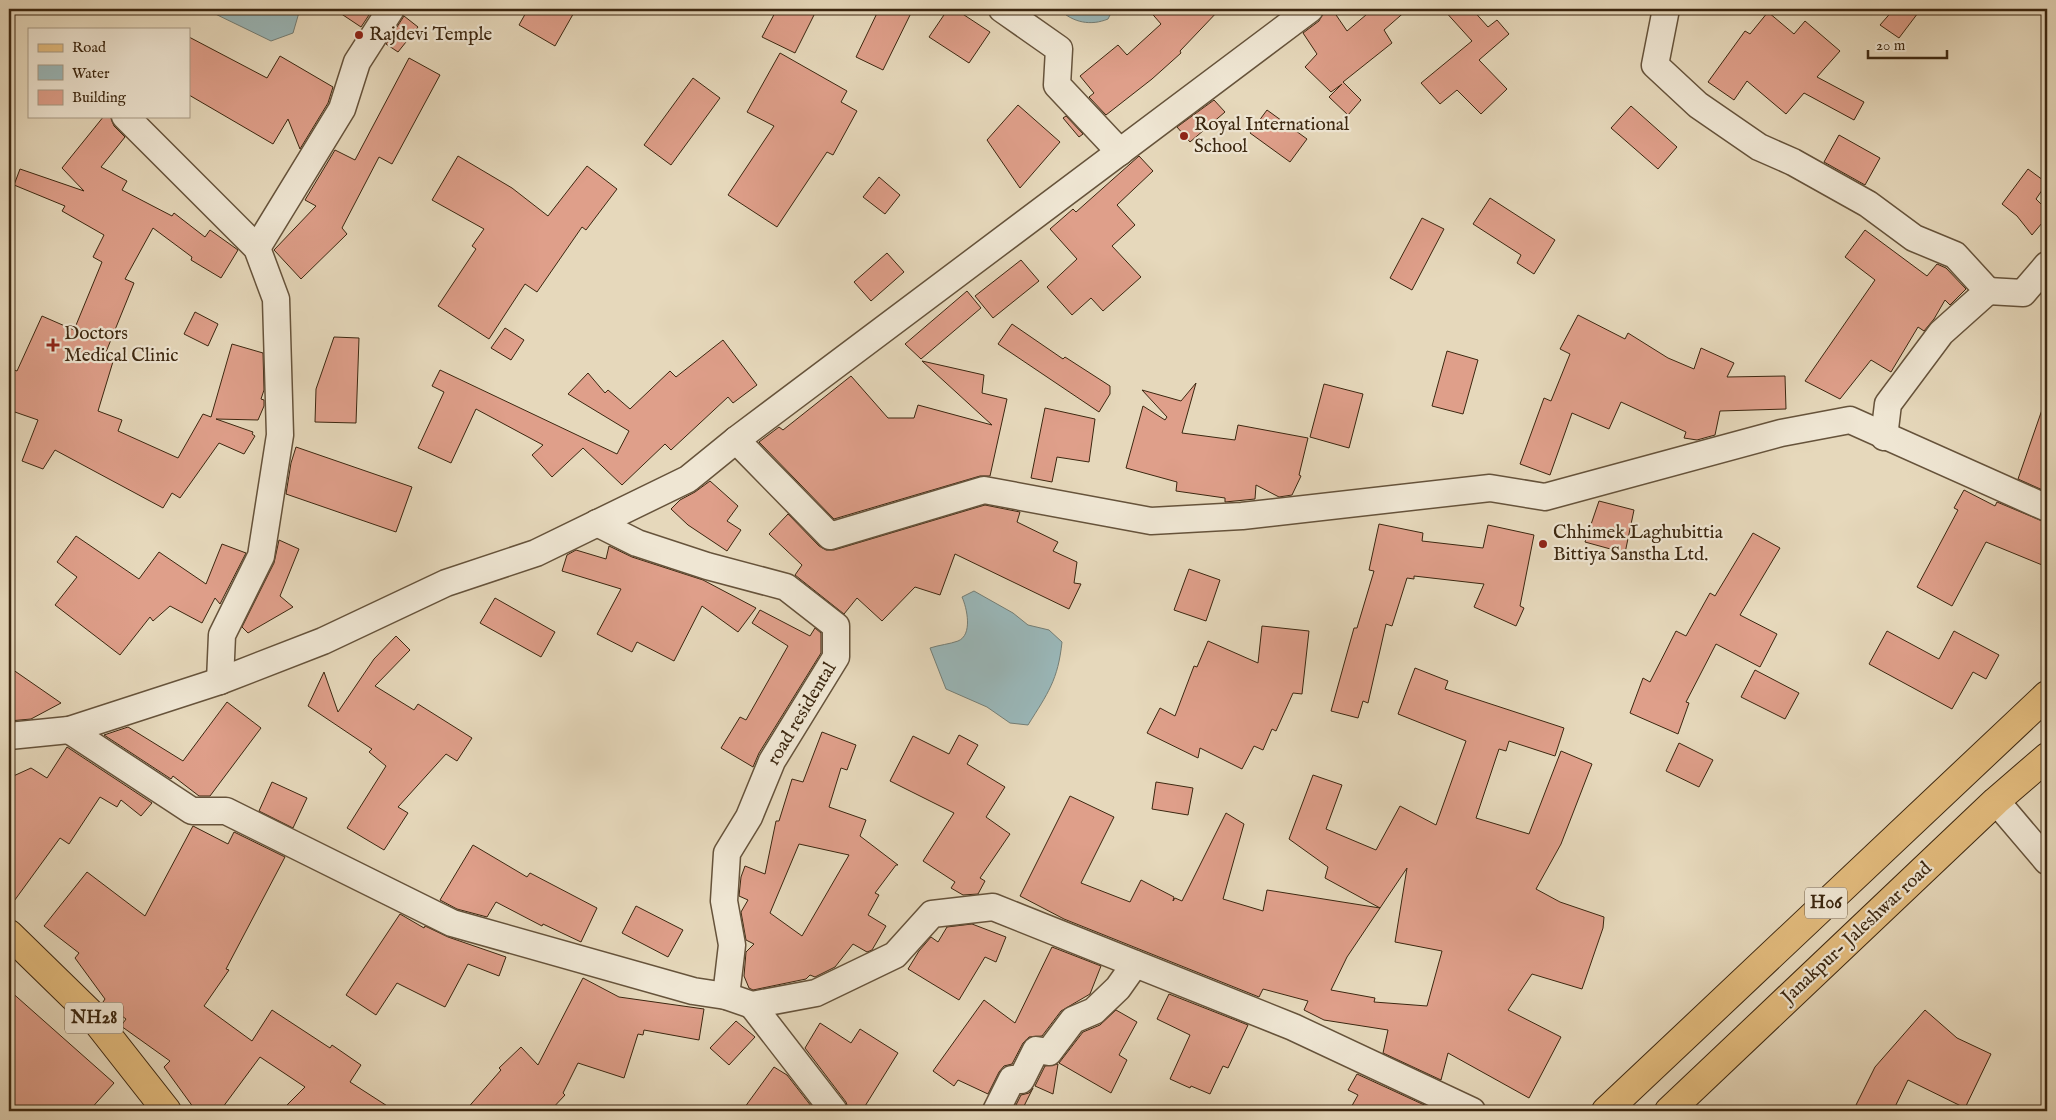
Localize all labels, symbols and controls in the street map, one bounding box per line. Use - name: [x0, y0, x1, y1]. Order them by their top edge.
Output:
- place label: Rajdevi Temple: [369, 23, 493, 47]
- legend: [28, 28, 190, 118]
- scale bar: [1868, 28, 1947, 60]
- marker: Rajdevi Temple: [353, 29, 365, 41]
- text: 20 m: [1876, 36, 1906, 55]
- text: Road: [72, 38, 107, 57]
- text: Water: [72, 64, 110, 83]
- text: Building: [72, 88, 127, 107]
- place label: Royal International School: [1194, 113, 1350, 159]
- marker: Royal International School: [1178, 130, 1190, 142]
- place label: Doctors Medical Clinic: [64, 322, 178, 368]
- marker: Doctors Medical Clinic: [46, 338, 60, 352]
- place label: Chhimek Laghubittia Bittiya Sanstha Ltd.: [1553, 521, 1724, 567]
- marker: Chhimek Laghubittia Bittiya Sanstha Ltd.: [1537, 538, 1549, 550]
- street label: road residental: [762, 657, 843, 770]
- street label: Janakpur- Jaleshwar road: [1775, 856, 1938, 1010]
- road number: H06: [1805, 888, 1847, 918]
- road number: NH28: [65, 1002, 123, 1034]

